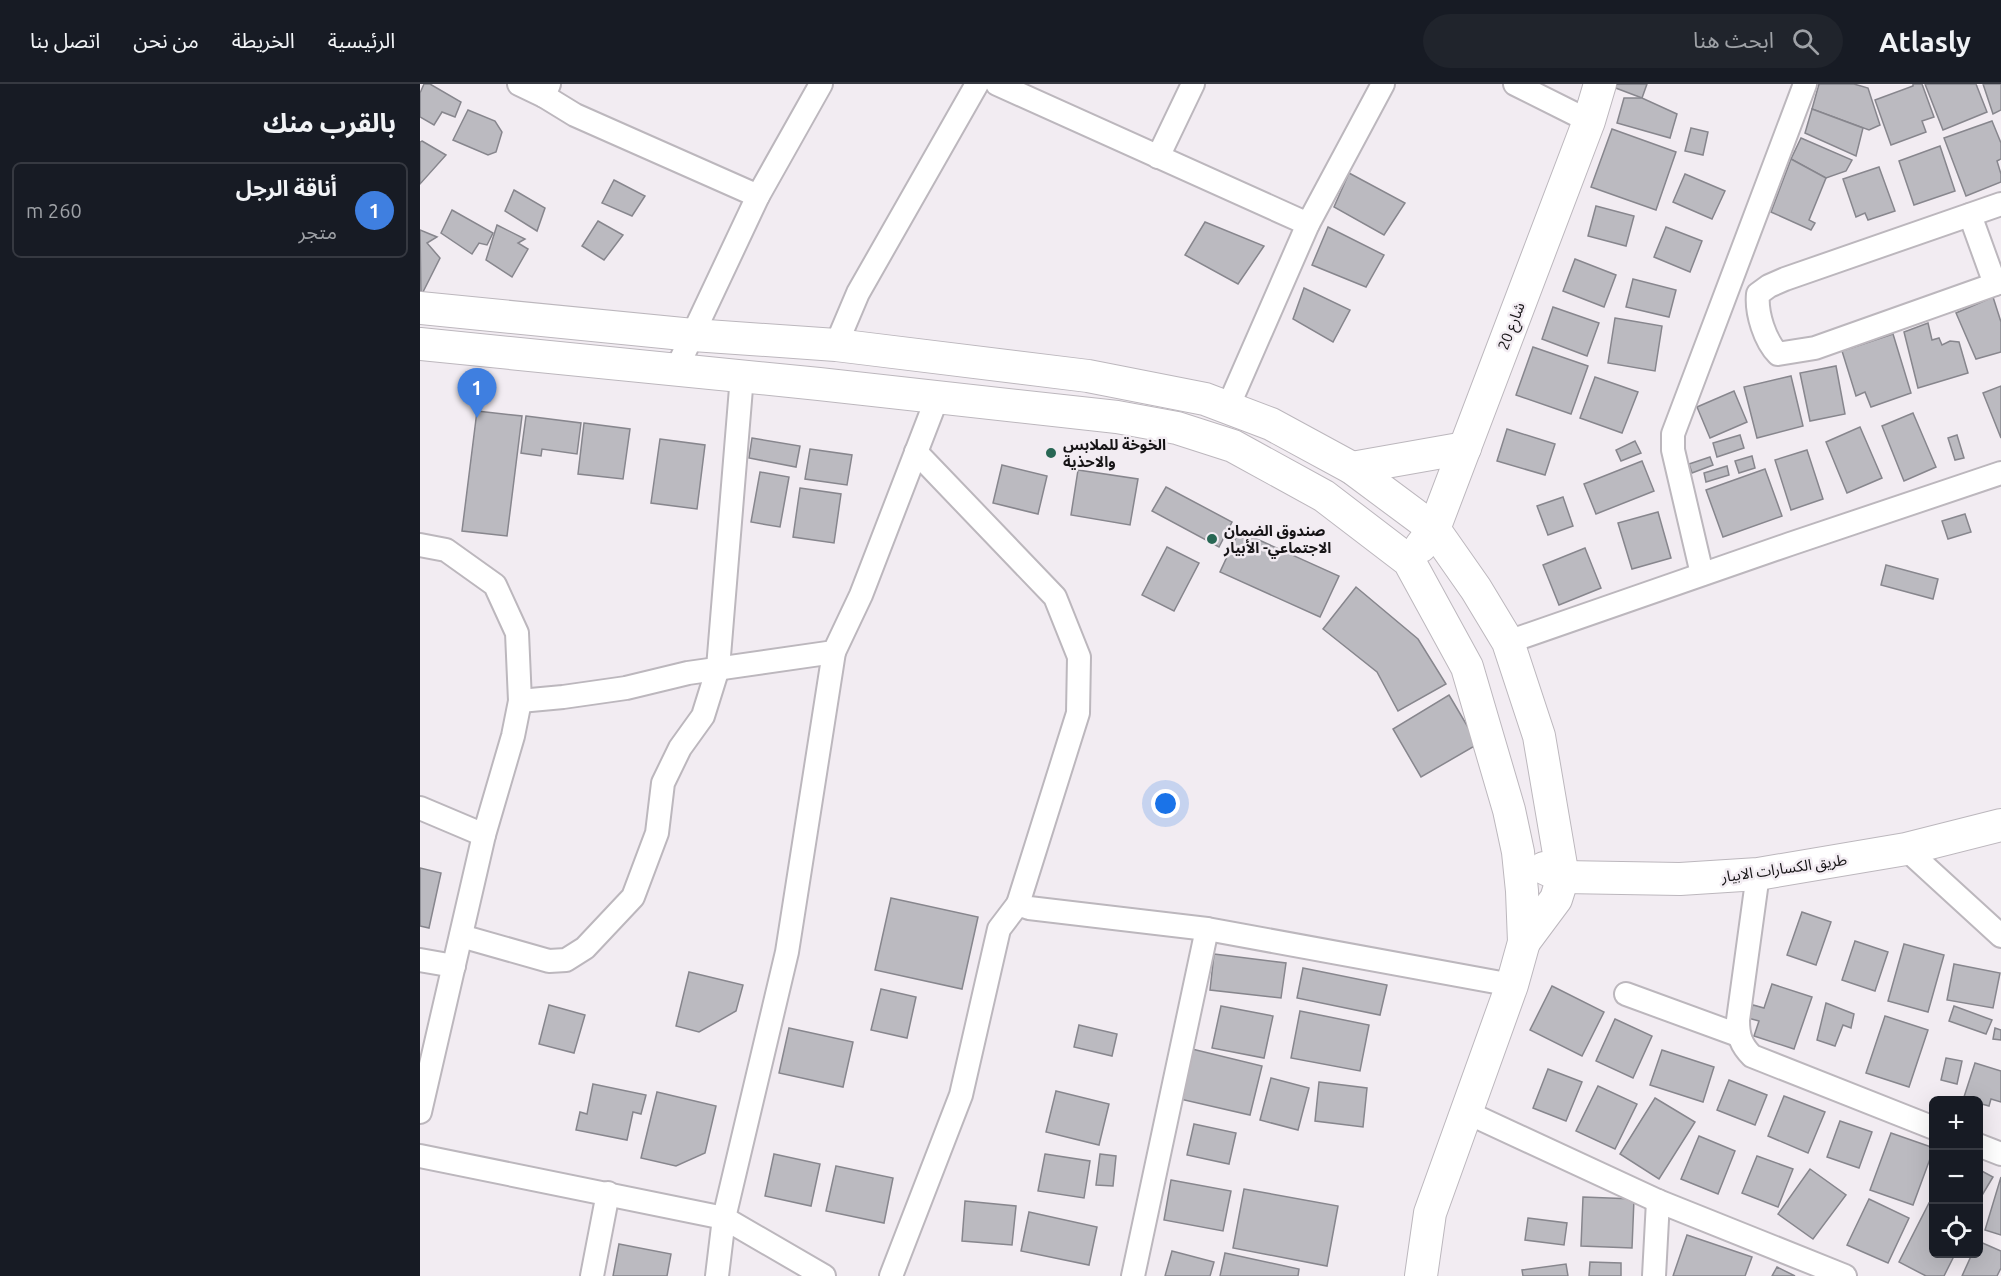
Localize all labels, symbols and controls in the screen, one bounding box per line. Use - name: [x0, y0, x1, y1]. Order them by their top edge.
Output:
- search box: [1423, 14, 1843, 68]
- icon: search: [1789, 25, 1822, 58]
- text: Atlasly: [1879, 26, 1971, 57]
- text: ابحث هنا: [1693, 27, 1774, 52]
- text: اتصل بنا: [30, 28, 100, 52]
- text: من نحن: [133, 28, 199, 52]
- text: الخريطة: [232, 28, 295, 52]
- text: الرئيسية: [328, 28, 395, 52]
- text: بالقرب منك: [263, 108, 396, 137]
- text: أناقة الرجل: [236, 175, 337, 200]
- text: 260 m: [26, 199, 82, 222]
- text: 1: [369, 199, 380, 222]
- text: متجر: [298, 220, 337, 243]
- street label: شارع 20: [1494, 300, 1532, 354]
- pin: 1: [458, 368, 496, 418]
- place label: الخوخة للملابس والاحذية: [1063, 436, 1166, 471]
- marker: الخوخة للملابس والاحذية: [1044, 446, 1058, 460]
- place label: صندوق الضمان الاجتماعي- الأبيار: [1223, 522, 1331, 559]
- marker: صندوق الضمان الاجتماعي- الأبيار: [1205, 532, 1219, 546]
- your location: [1151, 789, 1180, 818]
- street label: طريق الكسارات الابيار: [1719, 851, 1848, 887]
- map controls: [1929, 1096, 1983, 1258]
- button: +: [1929, 1096, 1983, 1150]
- button: −: [1929, 1150, 1983, 1204]
- button: locate: [1929, 1204, 1983, 1258]

